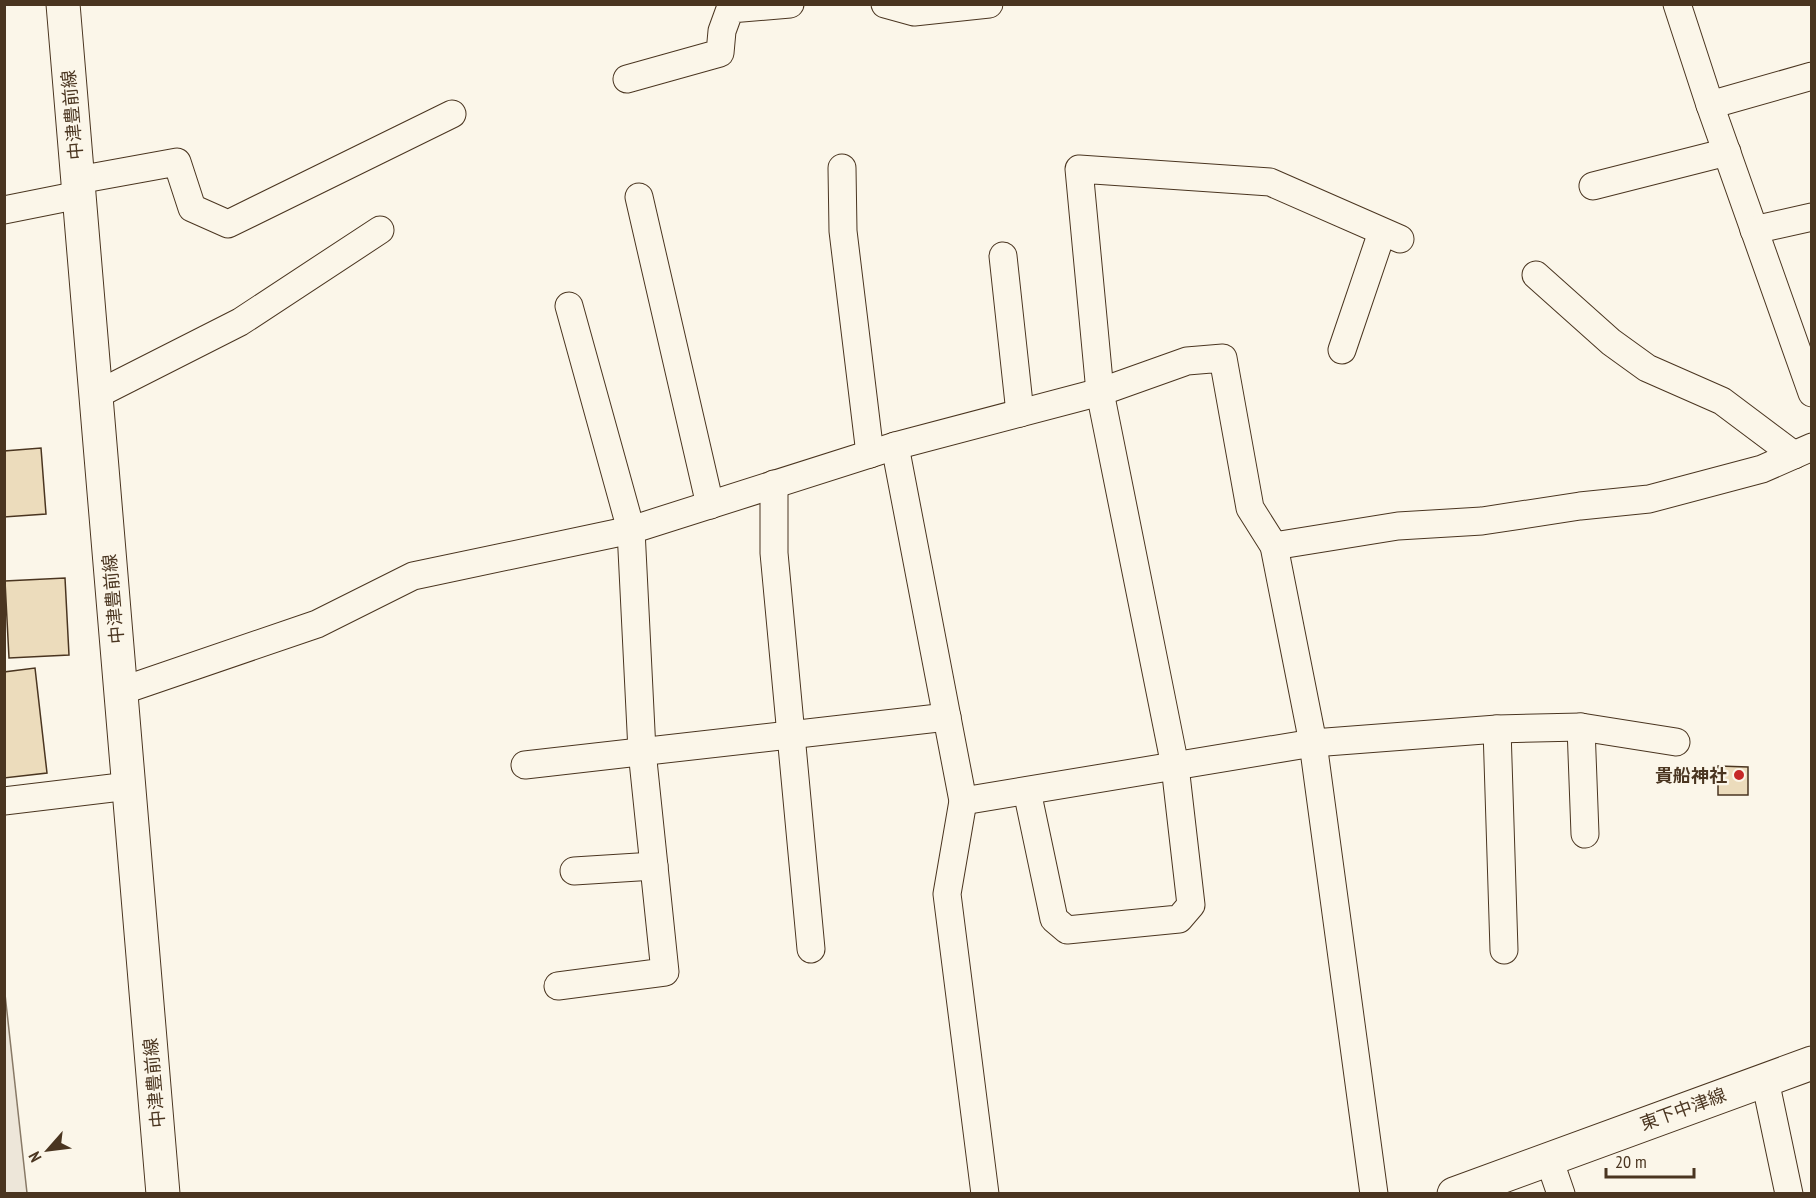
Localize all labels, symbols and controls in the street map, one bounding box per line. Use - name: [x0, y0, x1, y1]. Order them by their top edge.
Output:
- street label: 中津豊前線: [57, 69, 87, 161]
- street label: 中津豊前線: [98, 553, 128, 645]
- place label: 貴船神社: [1655, 764, 1727, 787]
- marker: 貴船神社: [1732, 768, 1746, 782]
- street label: 中津豊前線: [139, 1037, 169, 1129]
- street label: 東下中津線: [1637, 1083, 1729, 1135]
- north arrow: [18, 1120, 78, 1180]
- scale bar: [1606, 1141, 1694, 1179]
- text: N: [24, 1149, 46, 1166]
- text: 20 m: [1615, 1150, 1647, 1173]

